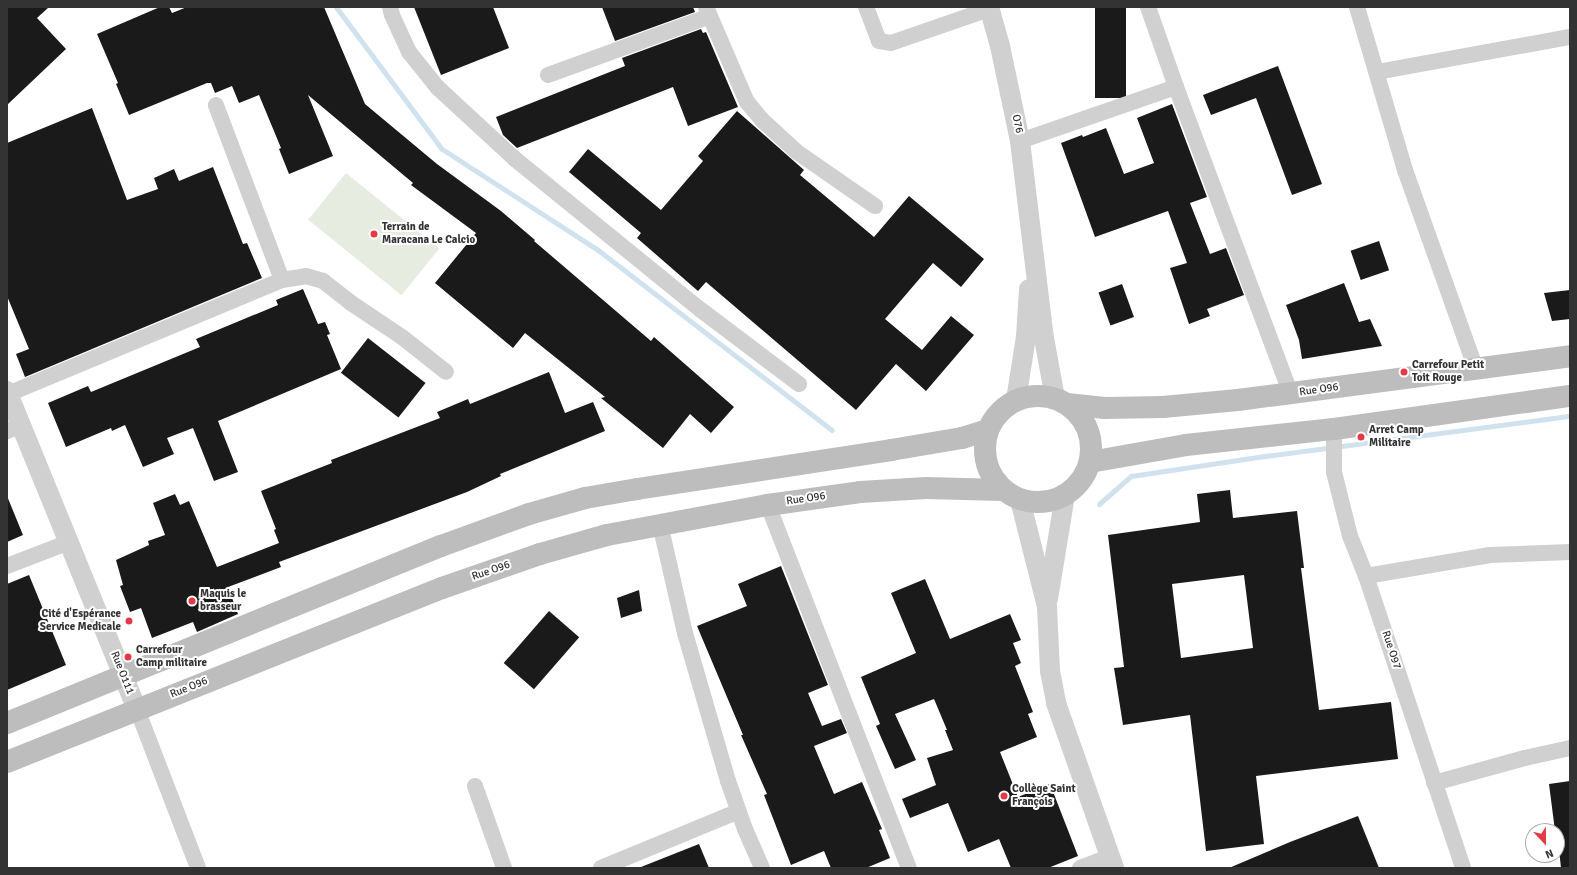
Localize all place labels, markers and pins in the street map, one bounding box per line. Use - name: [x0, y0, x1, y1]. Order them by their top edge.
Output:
- place label: Terrain de Maracana Le Calcio: [382, 221, 475, 247]
- marker: Terrain de Maracana Le Calcio: [369, 229, 379, 239]
- place label: Carrefour Petit Toit Rouge: [1412, 359, 1484, 385]
- marker: Carrefour Petit Toit Rouge: [1399, 367, 1409, 377]
- place label: Arret Camp Militaire: [1369, 424, 1424, 450]
- marker: Arret Camp Militaire: [1356, 432, 1366, 442]
- place label: Maquis le brasseur: [200, 588, 246, 614]
- marker: Maquis le brasseur: [187, 596, 197, 606]
- place label: Cité d'Espérance Service Medicale: [40, 608, 121, 634]
- marker: Cité d'Espérance Service Medicale: [124, 616, 134, 626]
- place label: Carrefour Camp militaire: [136, 644, 207, 670]
- marker: Carrefour Camp militaire: [123, 652, 133, 662]
- place label: Collège Saint François: [1012, 783, 1076, 809]
- marker: Collège Saint François: [999, 791, 1009, 801]

